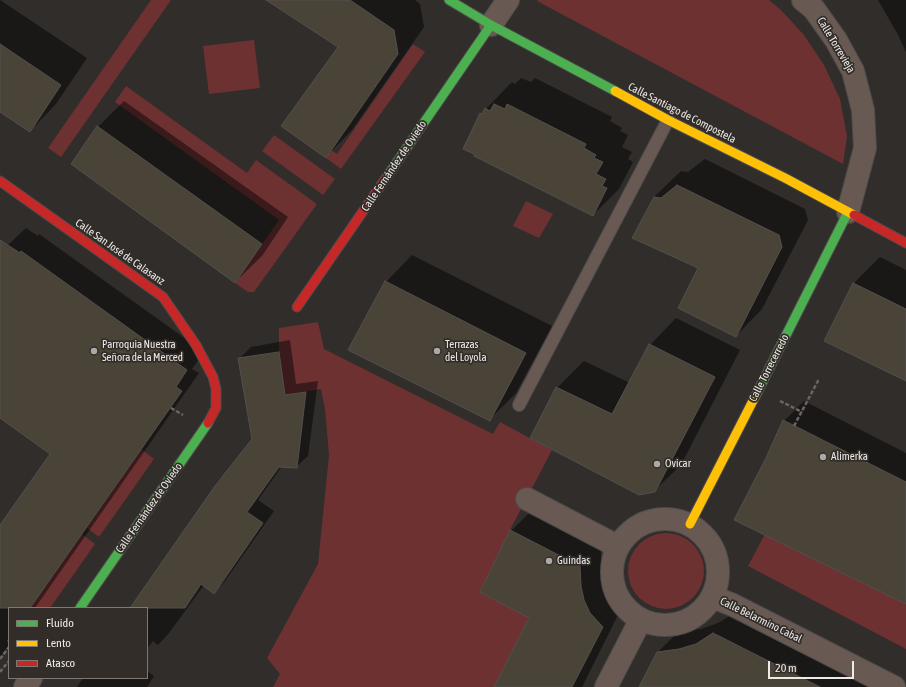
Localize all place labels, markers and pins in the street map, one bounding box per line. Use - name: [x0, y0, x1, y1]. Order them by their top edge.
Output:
- place label: Parroquia Nuestra Señora de la Merced: [102, 338, 183, 364]
- place label: Terrazas del Loyola: [445, 338, 487, 364]
- marker: Parroquia Nuestra Señora de la Merced: [89, 346, 99, 356]
- marker: Terrazas del Loyola: [432, 346, 442, 356]
- place label: Alimerka: [831, 450, 868, 464]
- marker: Alimerka: [818, 452, 828, 462]
- place label: Ovicar: [665, 457, 691, 471]
- marker: Ovicar: [652, 459, 662, 469]
- place label: Guindas: [557, 554, 590, 568]
- marker: Guindas: [544, 556, 554, 566]

